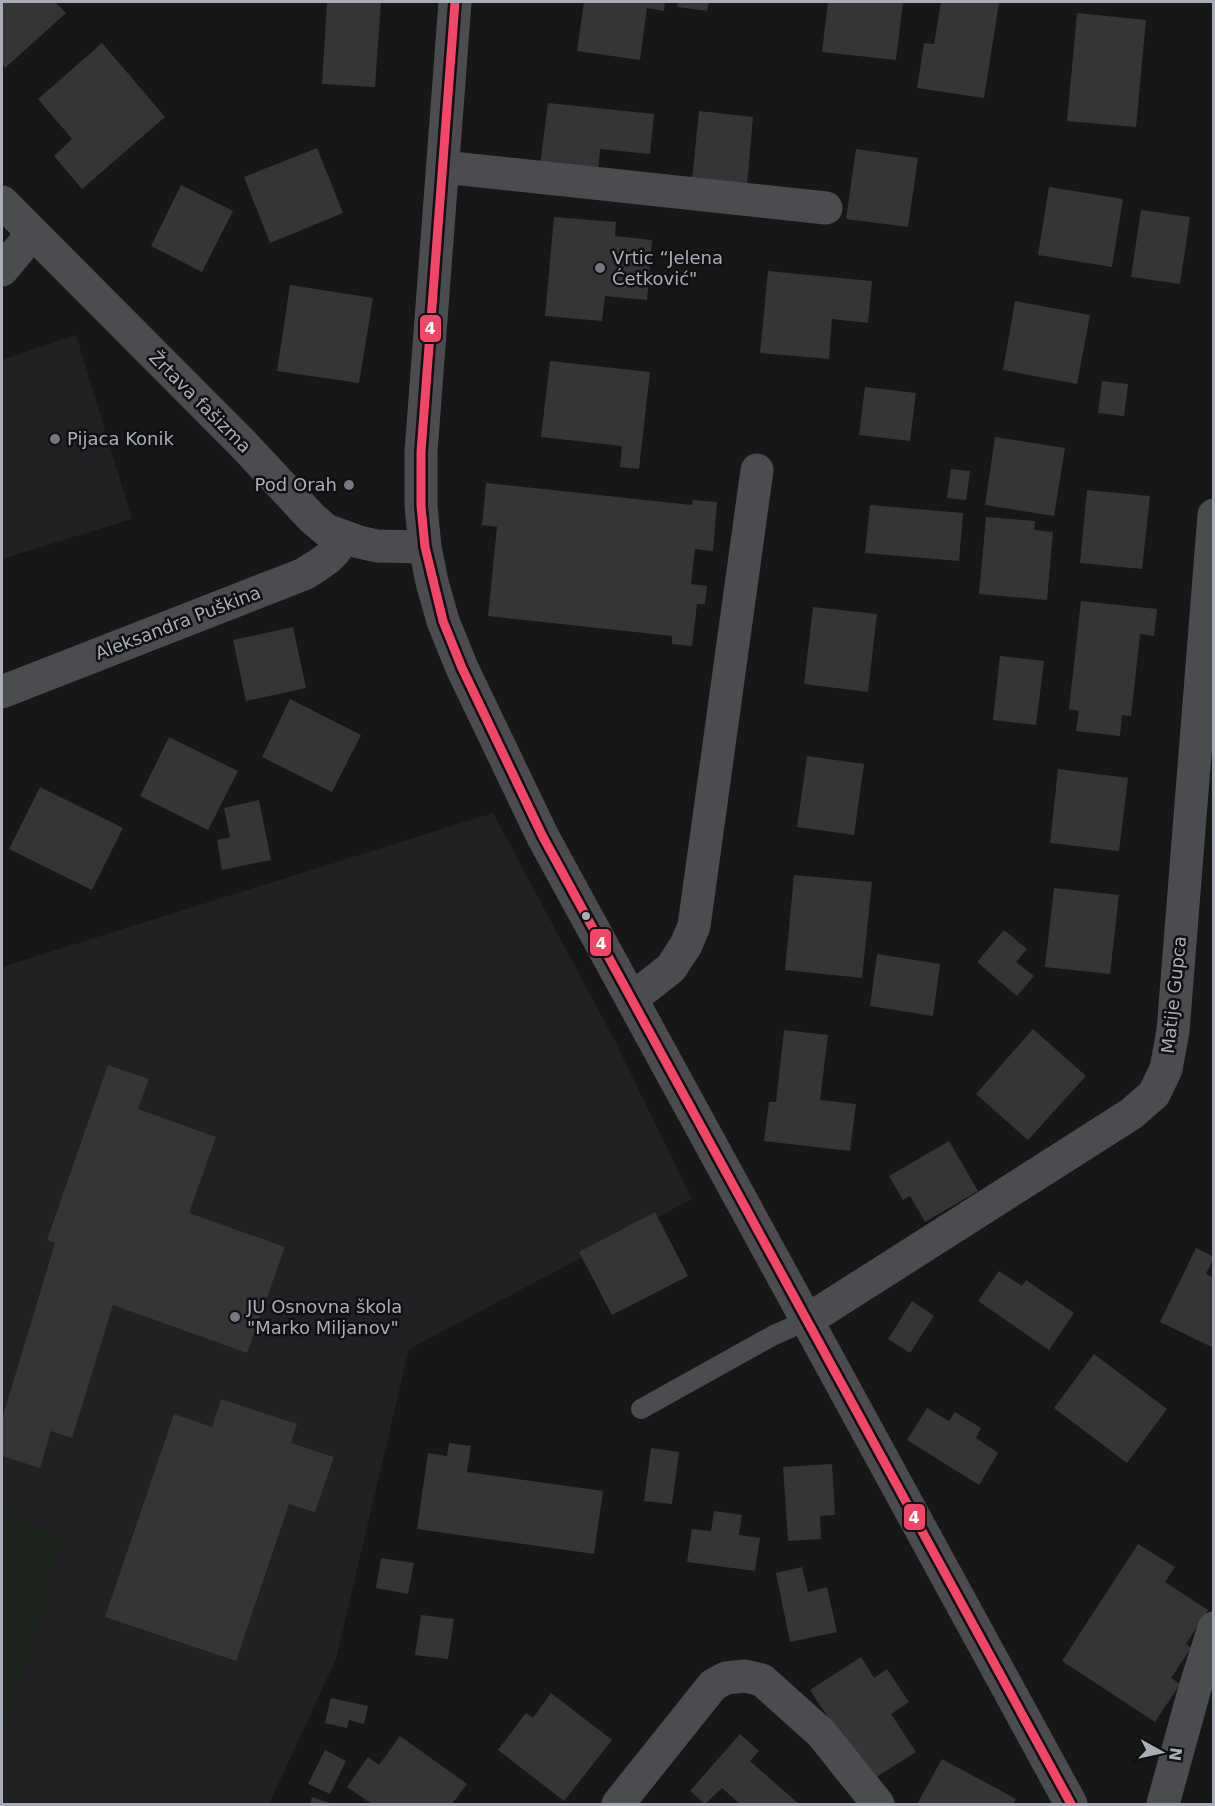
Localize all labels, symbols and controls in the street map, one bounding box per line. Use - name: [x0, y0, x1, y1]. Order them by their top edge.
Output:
- place label: Vrtic “Jelena Ćetković": [612, 247, 723, 289]
- marker: Vrtic “Jelena Ćetković": [593, 261, 607, 275]
- line badge: 4: [419, 314, 442, 343]
- text: 4: [424, 319, 436, 338]
- street label: Žrtava fašizma: [145, 346, 256, 457]
- place label: Pijaca Konik: [67, 428, 174, 449]
- marker: Pijaca Konik: [48, 432, 62, 446]
- place label: Pod Orah: [255, 474, 337, 495]
- marker: Pod Orah: [342, 478, 356, 492]
- street label: Aleksandra Puškina: [92, 581, 263, 664]
- unlabelled marker: [580, 910, 592, 922]
- line badge: 4: [589, 928, 612, 957]
- text: 4: [595, 934, 607, 953]
- street label: Matije Gupca: [1157, 935, 1190, 1055]
- place label: JU Osnovna škola "Marko Miljanov": [246, 1296, 402, 1338]
- marker: JU Osnovna škola "Marko Miljanov": [228, 1310, 242, 1324]
- line badge: 4: [903, 1503, 926, 1531]
- text: 4: [908, 1508, 920, 1527]
- north arrow: [1131, 1722, 1191, 1782]
- text: N: [1165, 1746, 1186, 1762]

